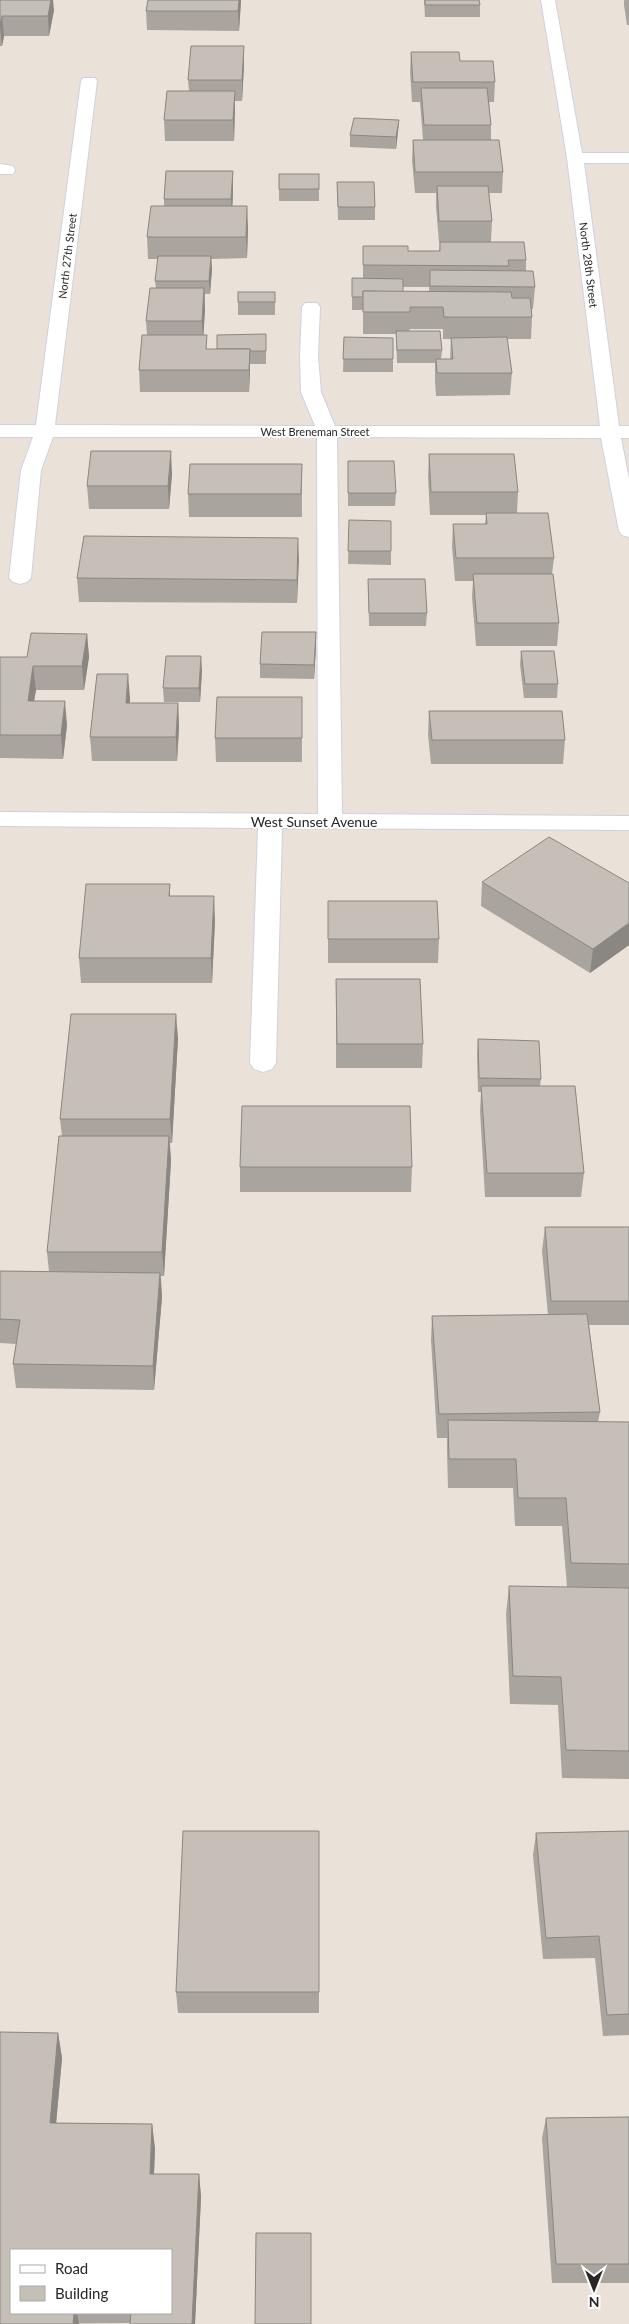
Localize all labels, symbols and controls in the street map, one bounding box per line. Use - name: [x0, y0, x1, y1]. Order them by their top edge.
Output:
- street label: North 27th Street: [55, 212, 79, 299]
- street label: North 28th Street: [577, 222, 601, 309]
- street label: West Breneman Street: [260, 425, 370, 438]
- street label: West Sunset Avenue: [251, 813, 377, 830]
- legend: [10, 2249, 172, 2314]
- text: Road: [55, 2259, 88, 2277]
- north arrow: [569, 2264, 619, 2314]
- text: Building: [55, 2284, 108, 2302]
- text: N: [589, 2294, 599, 2311]

